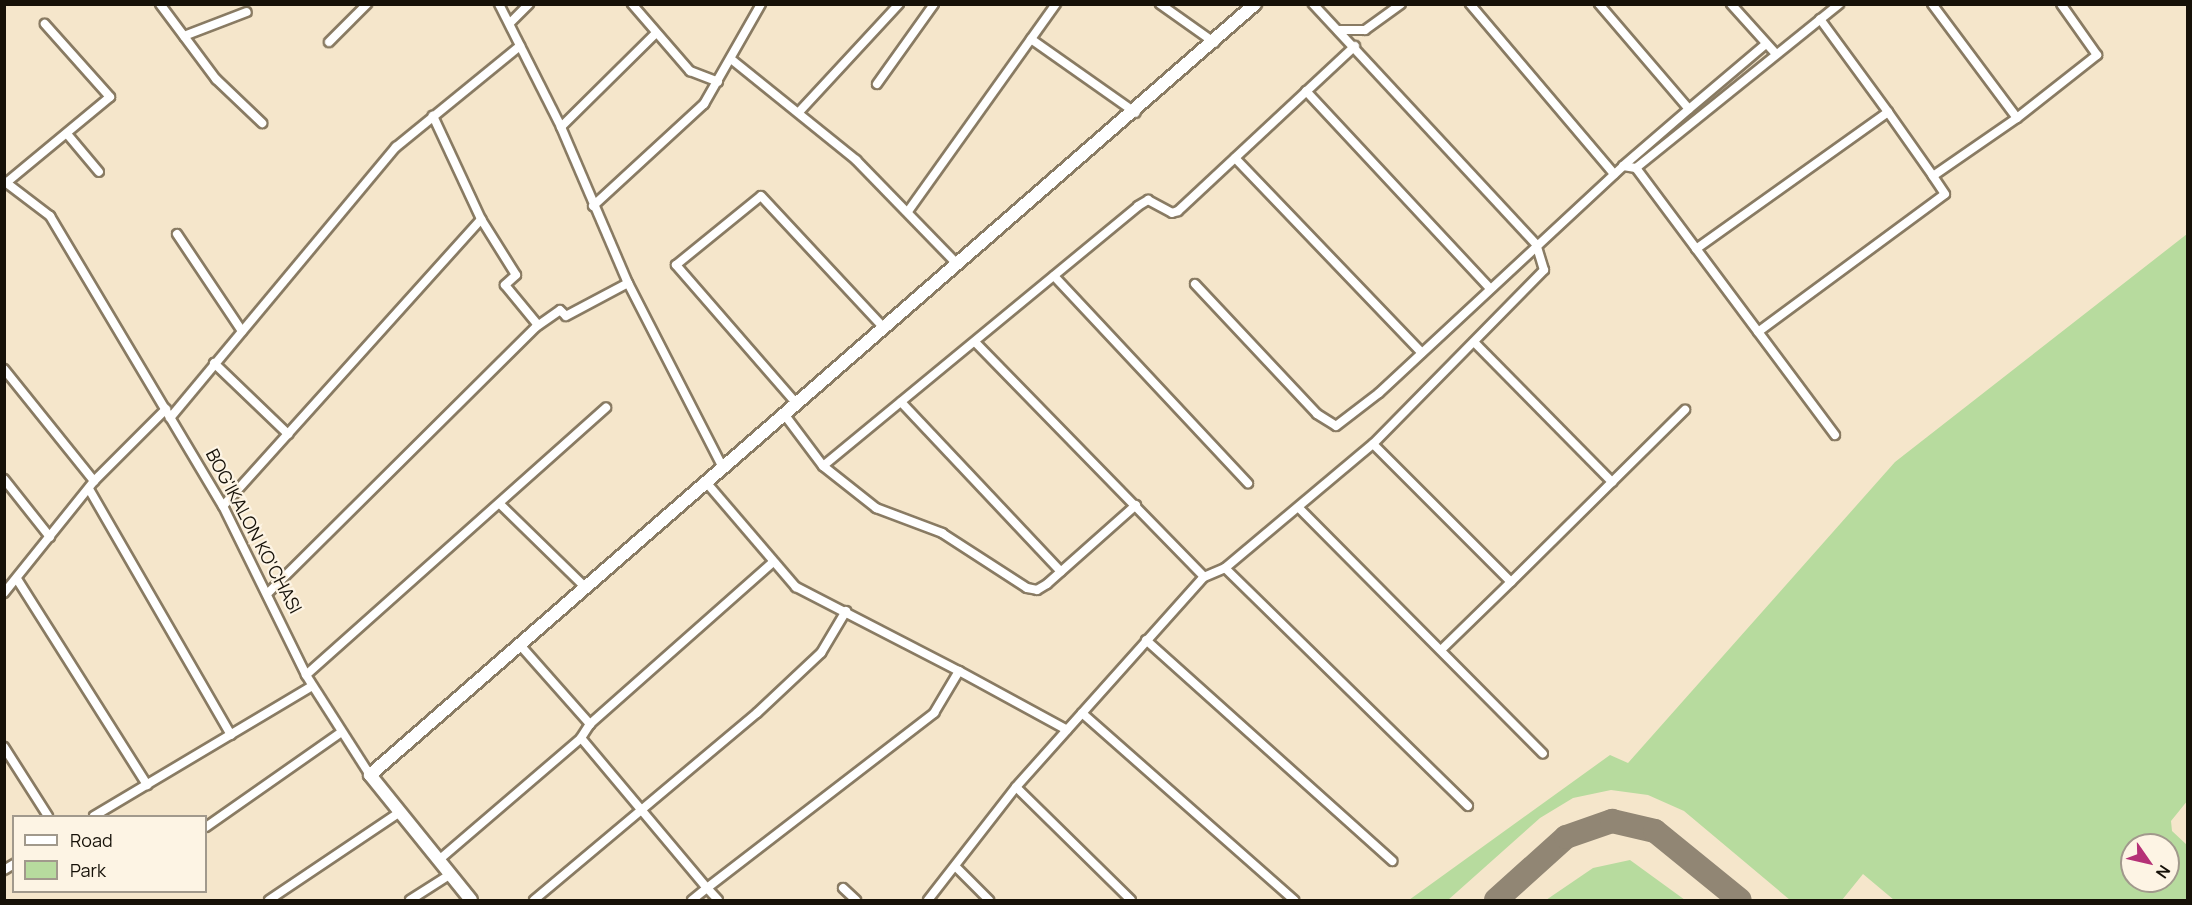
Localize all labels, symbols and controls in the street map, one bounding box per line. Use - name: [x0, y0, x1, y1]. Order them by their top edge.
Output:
- street label: BOG'IKALON KO'CHASI: [201, 445, 307, 617]
- legend: [12, 815, 207, 893]
- text: Road: [70, 828, 113, 852]
- north arrow: [2120, 833, 2180, 893]
- text: Park: [70, 858, 106, 882]
- text: N: [2151, 861, 2176, 883]

